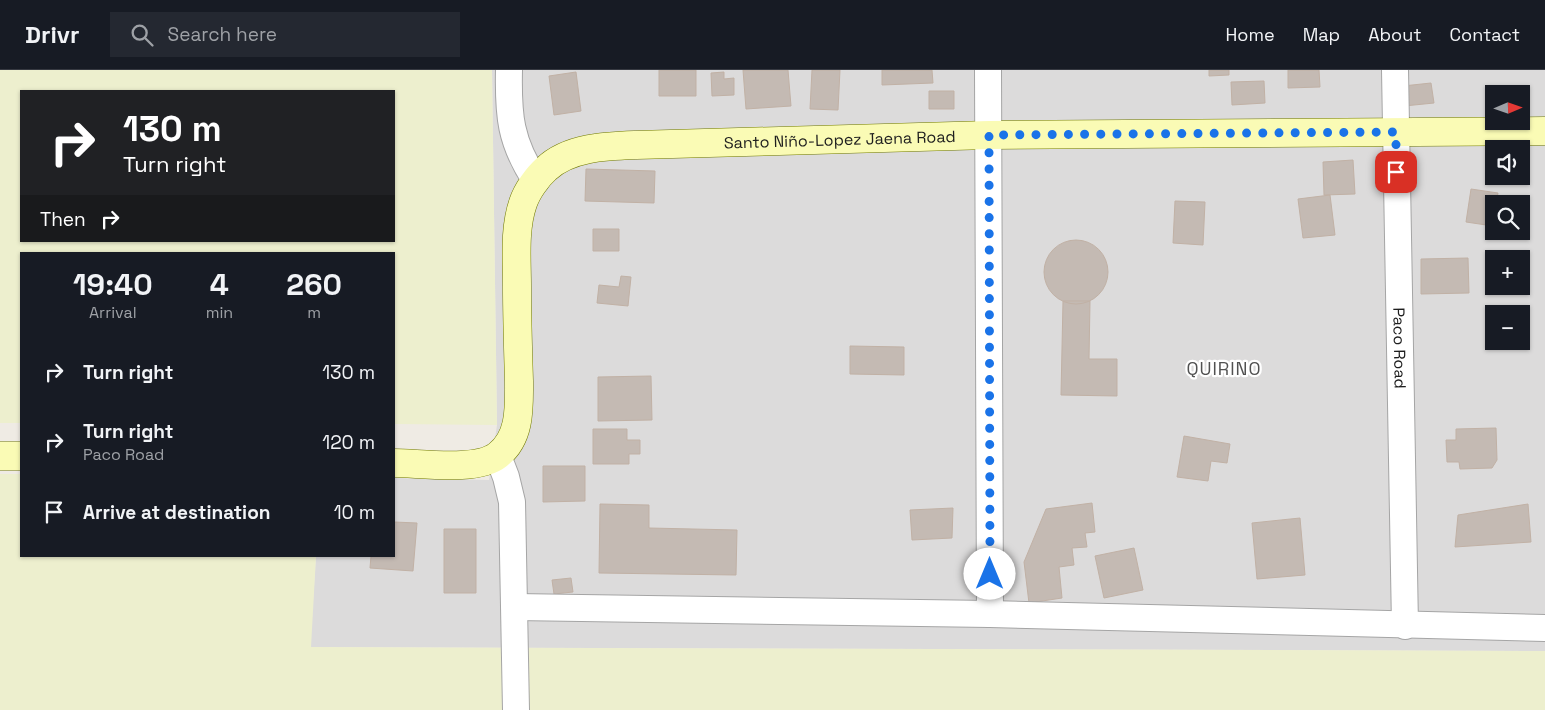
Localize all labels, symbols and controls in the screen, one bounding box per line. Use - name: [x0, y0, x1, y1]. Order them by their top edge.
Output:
- search box: [110, 12, 460, 57]
- text: Drivr: [25, 19, 80, 50]
- icon: search: [128, 21, 156, 49]
- text: Search here: [168, 22, 277, 47]
- text: Home: [1226, 23, 1275, 46]
- text: Map: [1303, 23, 1340, 46]
- text: About: [1368, 23, 1422, 46]
- text: Contact: [1450, 23, 1520, 46]
- north arrow: [1485, 85, 1530, 130]
- map controls: [1485, 85, 1530, 350]
- text: 130 m: [123, 107, 222, 151]
- icon: right: [40, 110, 105, 175]
- street label: Santo Niño-Lopez Jaena Road: [724, 125, 956, 153]
- button: sound: [1485, 140, 1530, 185]
- text: Turn right: [123, 150, 226, 178]
- pin: [1375, 151, 1417, 193]
- icon: arrive: [1382, 158, 1410, 186]
- button: search: [1485, 195, 1530, 240]
- icon: right: [96, 205, 124, 233]
- text: Then: [40, 207, 86, 232]
- button: +: [1485, 250, 1530, 295]
- text: 19:40: [73, 265, 153, 304]
- text: 4: [210, 265, 229, 304]
- text: 260: [286, 265, 342, 304]
- text: Arrival: [89, 302, 137, 323]
- text: min: [206, 302, 233, 323]
- text: m: [307, 302, 321, 323]
- button: −: [1485, 305, 1530, 350]
- street label: Paco Road: [1389, 307, 1411, 389]
- district label: QUIRINO: [1186, 357, 1262, 380]
- icon: right: [40, 358, 68, 386]
- text: Turn right: [83, 360, 173, 385]
- text: 130 m: [322, 360, 375, 385]
- text: Turn right: [83, 419, 173, 444]
- icon: right: [40, 428, 68, 456]
- text: 120 m: [322, 430, 375, 455]
- text: Paco Road: [83, 444, 164, 465]
- icon: arrive: [40, 498, 68, 526]
- text: Arrive at destination: [83, 500, 271, 525]
- text: 10 m: [334, 500, 375, 525]
- position arrow: [963, 547, 1015, 599]

